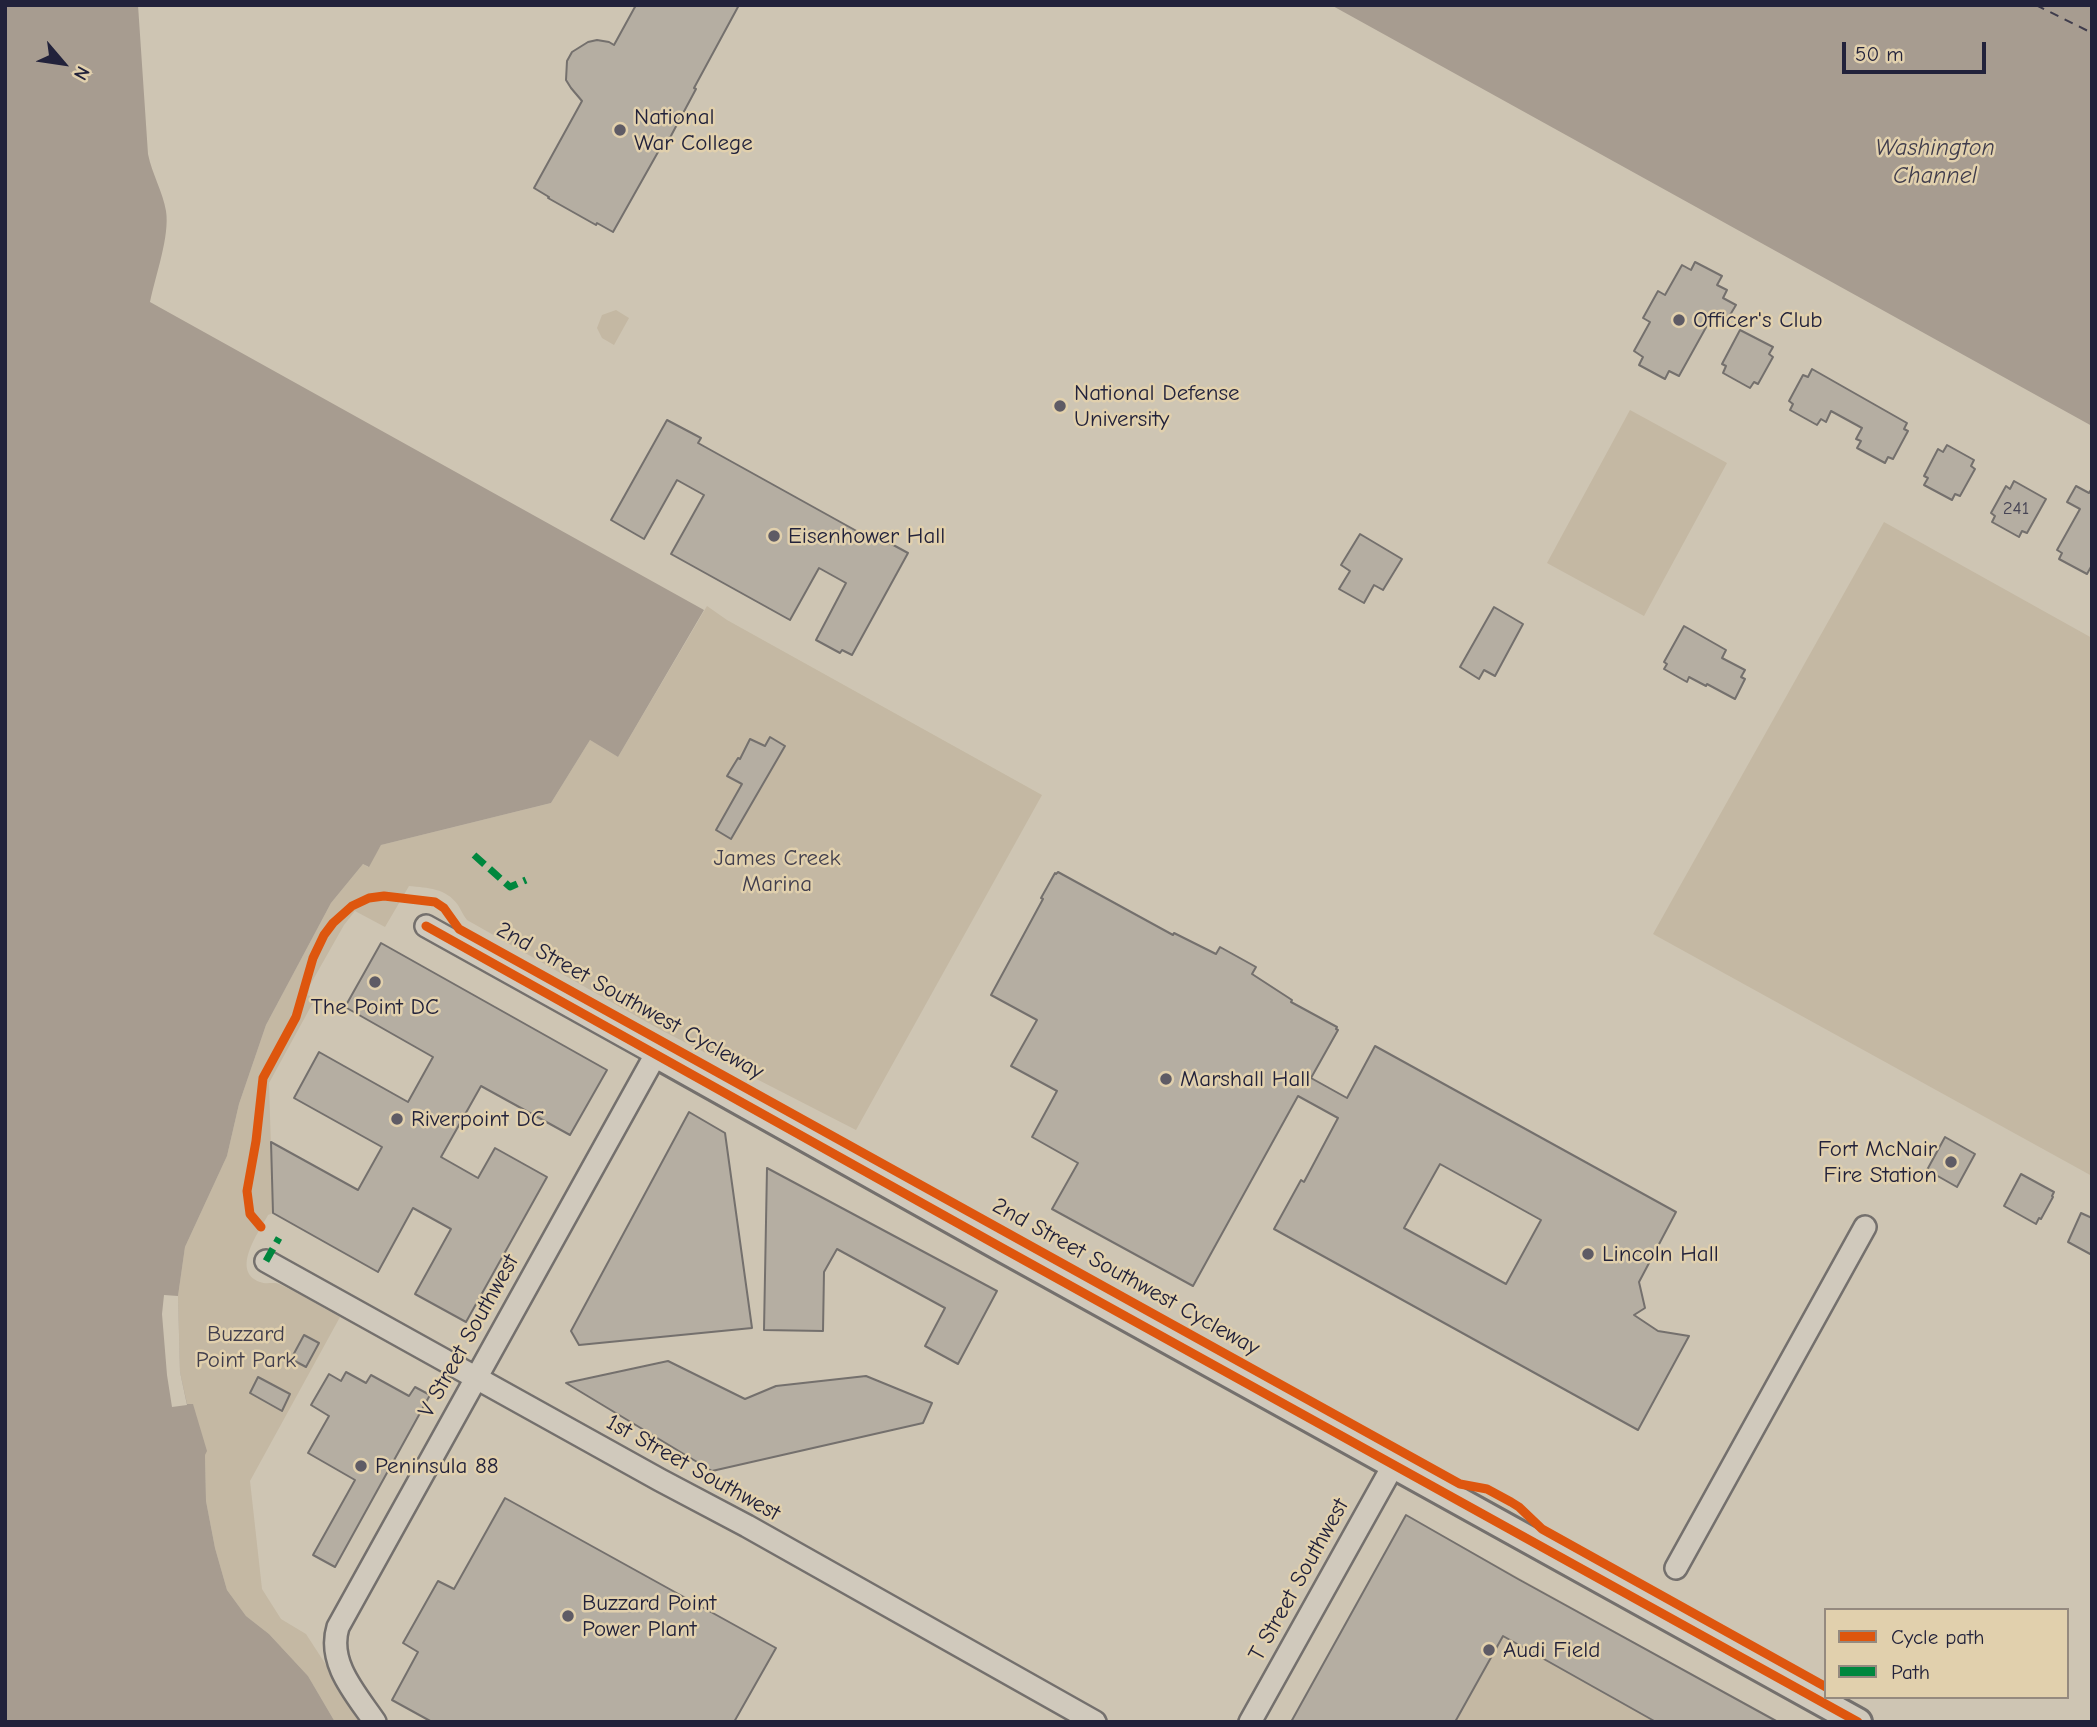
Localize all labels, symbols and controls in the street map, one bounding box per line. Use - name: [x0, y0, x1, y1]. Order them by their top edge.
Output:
- north arrow: [28, 28, 98, 98]
- scale bar: [1845, 28, 1988, 72]
- text: 50 m: [1855, 42, 1904, 66]
- text: N: [69, 62, 94, 84]
- place label: National War College: [634, 103, 753, 157]
- marker: National War College: [612, 122, 628, 138]
- water label: Washington Channel: [1875, 134, 1995, 190]
- place label: Officer's Club: [1693, 306, 1823, 334]
- marker: Officer's Club: [1671, 312, 1687, 328]
- place label: National Defense University: [1074, 379, 1240, 433]
- marker: National Defense University: [1052, 398, 1068, 414]
- house number: 241: [2003, 498, 2029, 520]
- place label: Eisenhower Hall: [788, 522, 945, 550]
- marker: Eisenhower Hall: [766, 528, 782, 544]
- park label: James Creek Marina: [713, 844, 841, 898]
- street label: 2nd Street Southwest Cycleway: [492, 916, 768, 1086]
- marker: The Point DC: [367, 974, 383, 990]
- place label: The Point DC: [311, 993, 439, 1021]
- place label: Marshall Hall: [1180, 1065, 1310, 1093]
- marker: Marshall Hall: [1158, 1071, 1174, 1087]
- place label: Riverpoint DC: [411, 1105, 545, 1133]
- marker: Riverpoint DC: [389, 1111, 405, 1127]
- place label: Fort McNair Fire Station: [1818, 1135, 1937, 1189]
- marker: Fort McNair Fire Station: [1943, 1154, 1959, 1170]
- street label: 2nd Street Southwest Cycleway: [988, 1192, 1264, 1362]
- place label: Lincoln Hall: [1602, 1240, 1719, 1268]
- marker: Lincoln Hall: [1580, 1246, 1596, 1262]
- street label: V Street Southwest: [413, 1250, 525, 1422]
- park label: Buzzard Point Park: [196, 1320, 296, 1374]
- street label: 1st Street Southwest: [601, 1409, 785, 1527]
- place label: Peninsula 88: [375, 1452, 499, 1480]
- marker: Peninsula 88: [353, 1458, 369, 1474]
- street label: T Street Southwest: [1243, 1494, 1355, 1666]
- place label: Buzzard Point Power Plant: [582, 1589, 716, 1643]
- marker: Buzzard Point Power Plant: [560, 1608, 576, 1624]
- legend: [1824, 1608, 2069, 1699]
- text: Cycle path: [1891, 1625, 1984, 1649]
- place label: Audi Field: [1503, 1636, 1600, 1664]
- marker: Audi Field: [1481, 1642, 1497, 1658]
- text: Path: [1891, 1660, 1930, 1684]

